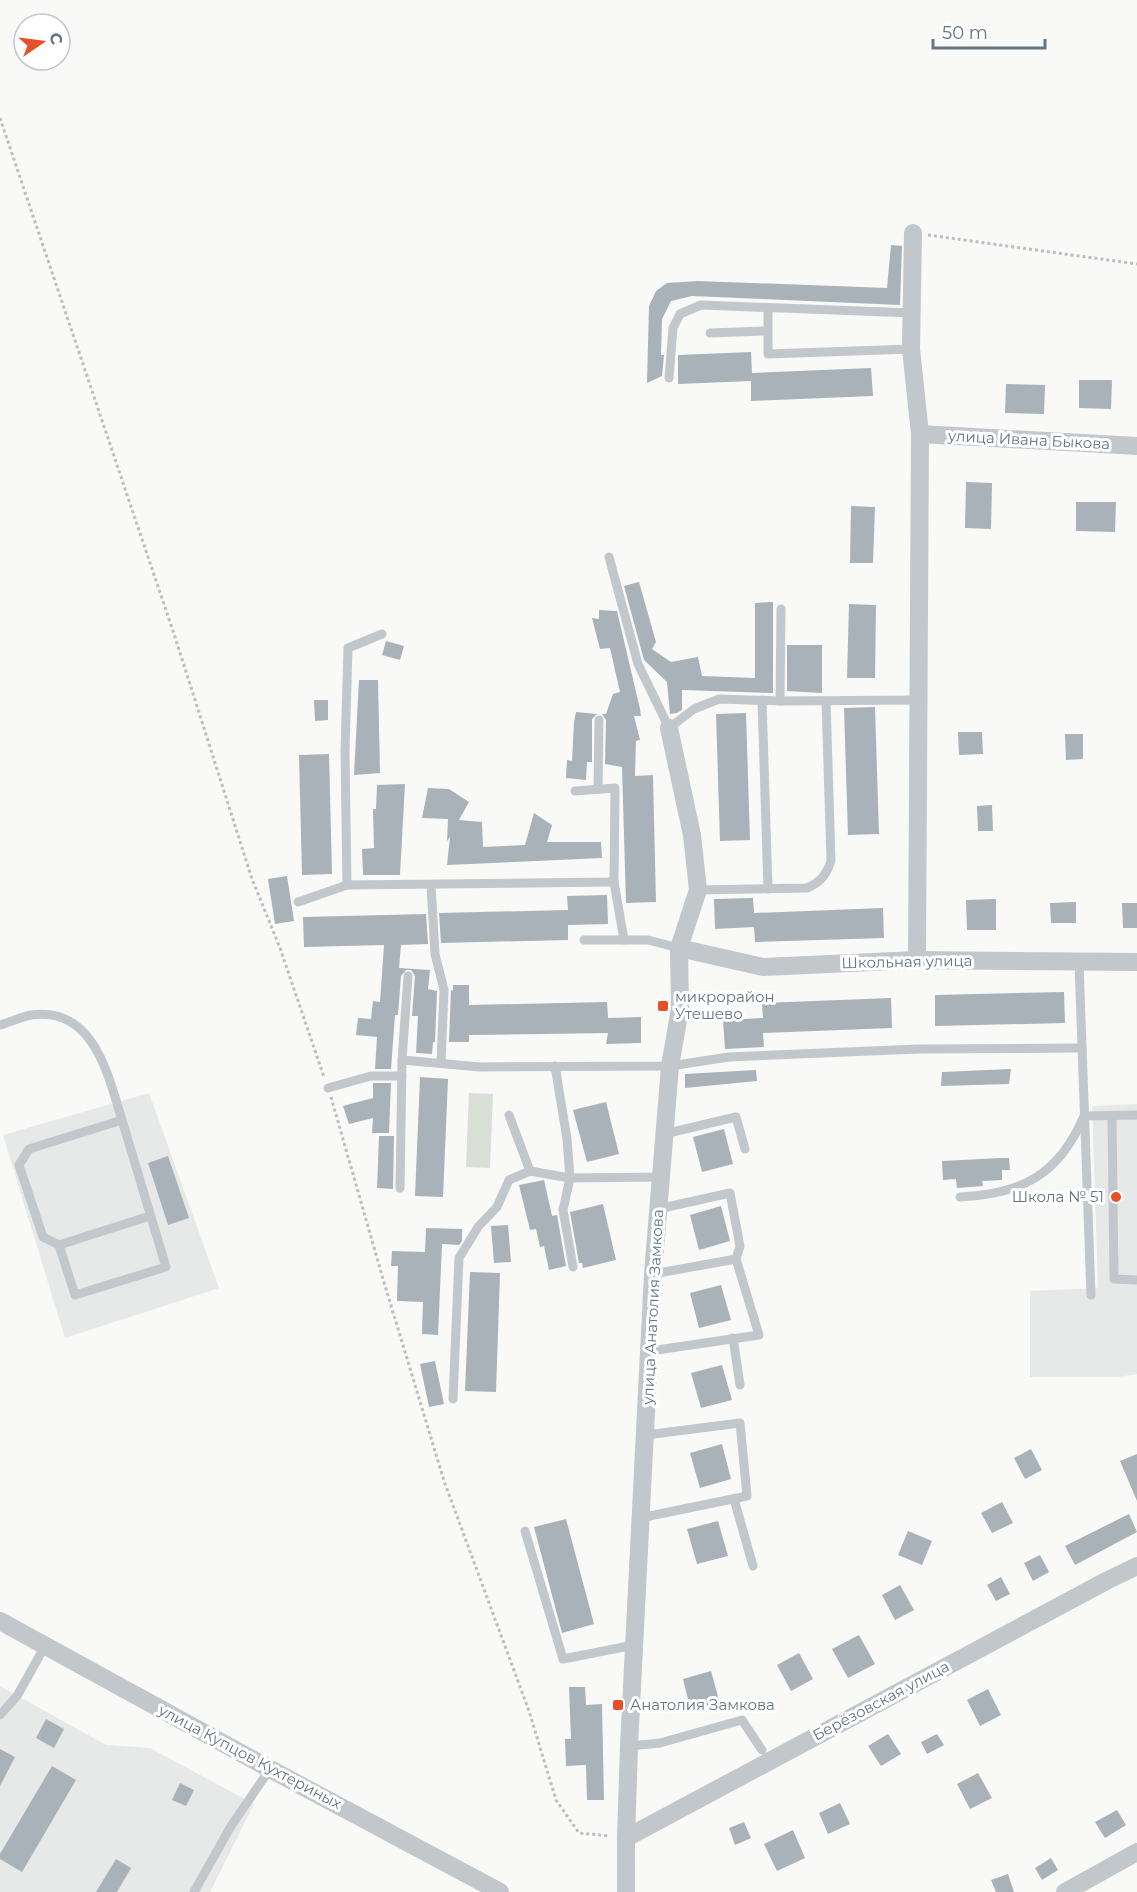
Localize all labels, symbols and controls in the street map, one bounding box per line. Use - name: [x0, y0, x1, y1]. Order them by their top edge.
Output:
- north arrow: [12, 12, 72, 72]
- scale bar: [933, 12, 1046, 50]
- text: 50 m: [942, 22, 988, 44]
- text: С: [45, 31, 67, 47]
- street label: улица Ивана Быкова: [946, 426, 1111, 453]
- street label: Школьная улица: [841, 951, 973, 972]
- place label: микрорайон Утешево: [675, 987, 775, 1023]
- marker: микрорайон Утешево: [656, 999, 670, 1013]
- place label: Школа № 51: [1012, 1187, 1104, 1206]
- marker: Школа № 51: [1109, 1190, 1123, 1204]
- street label: улица Анатолия Замкова: [638, 1209, 667, 1406]
- street label: Берёзовская улица: [809, 1656, 952, 1745]
- place label: Анатолия Замкова: [630, 1695, 775, 1714]
- marker: Анатолия Замкова: [611, 1698, 625, 1712]
- street label: улица Купцов Кухтериных: [155, 1700, 345, 1813]

